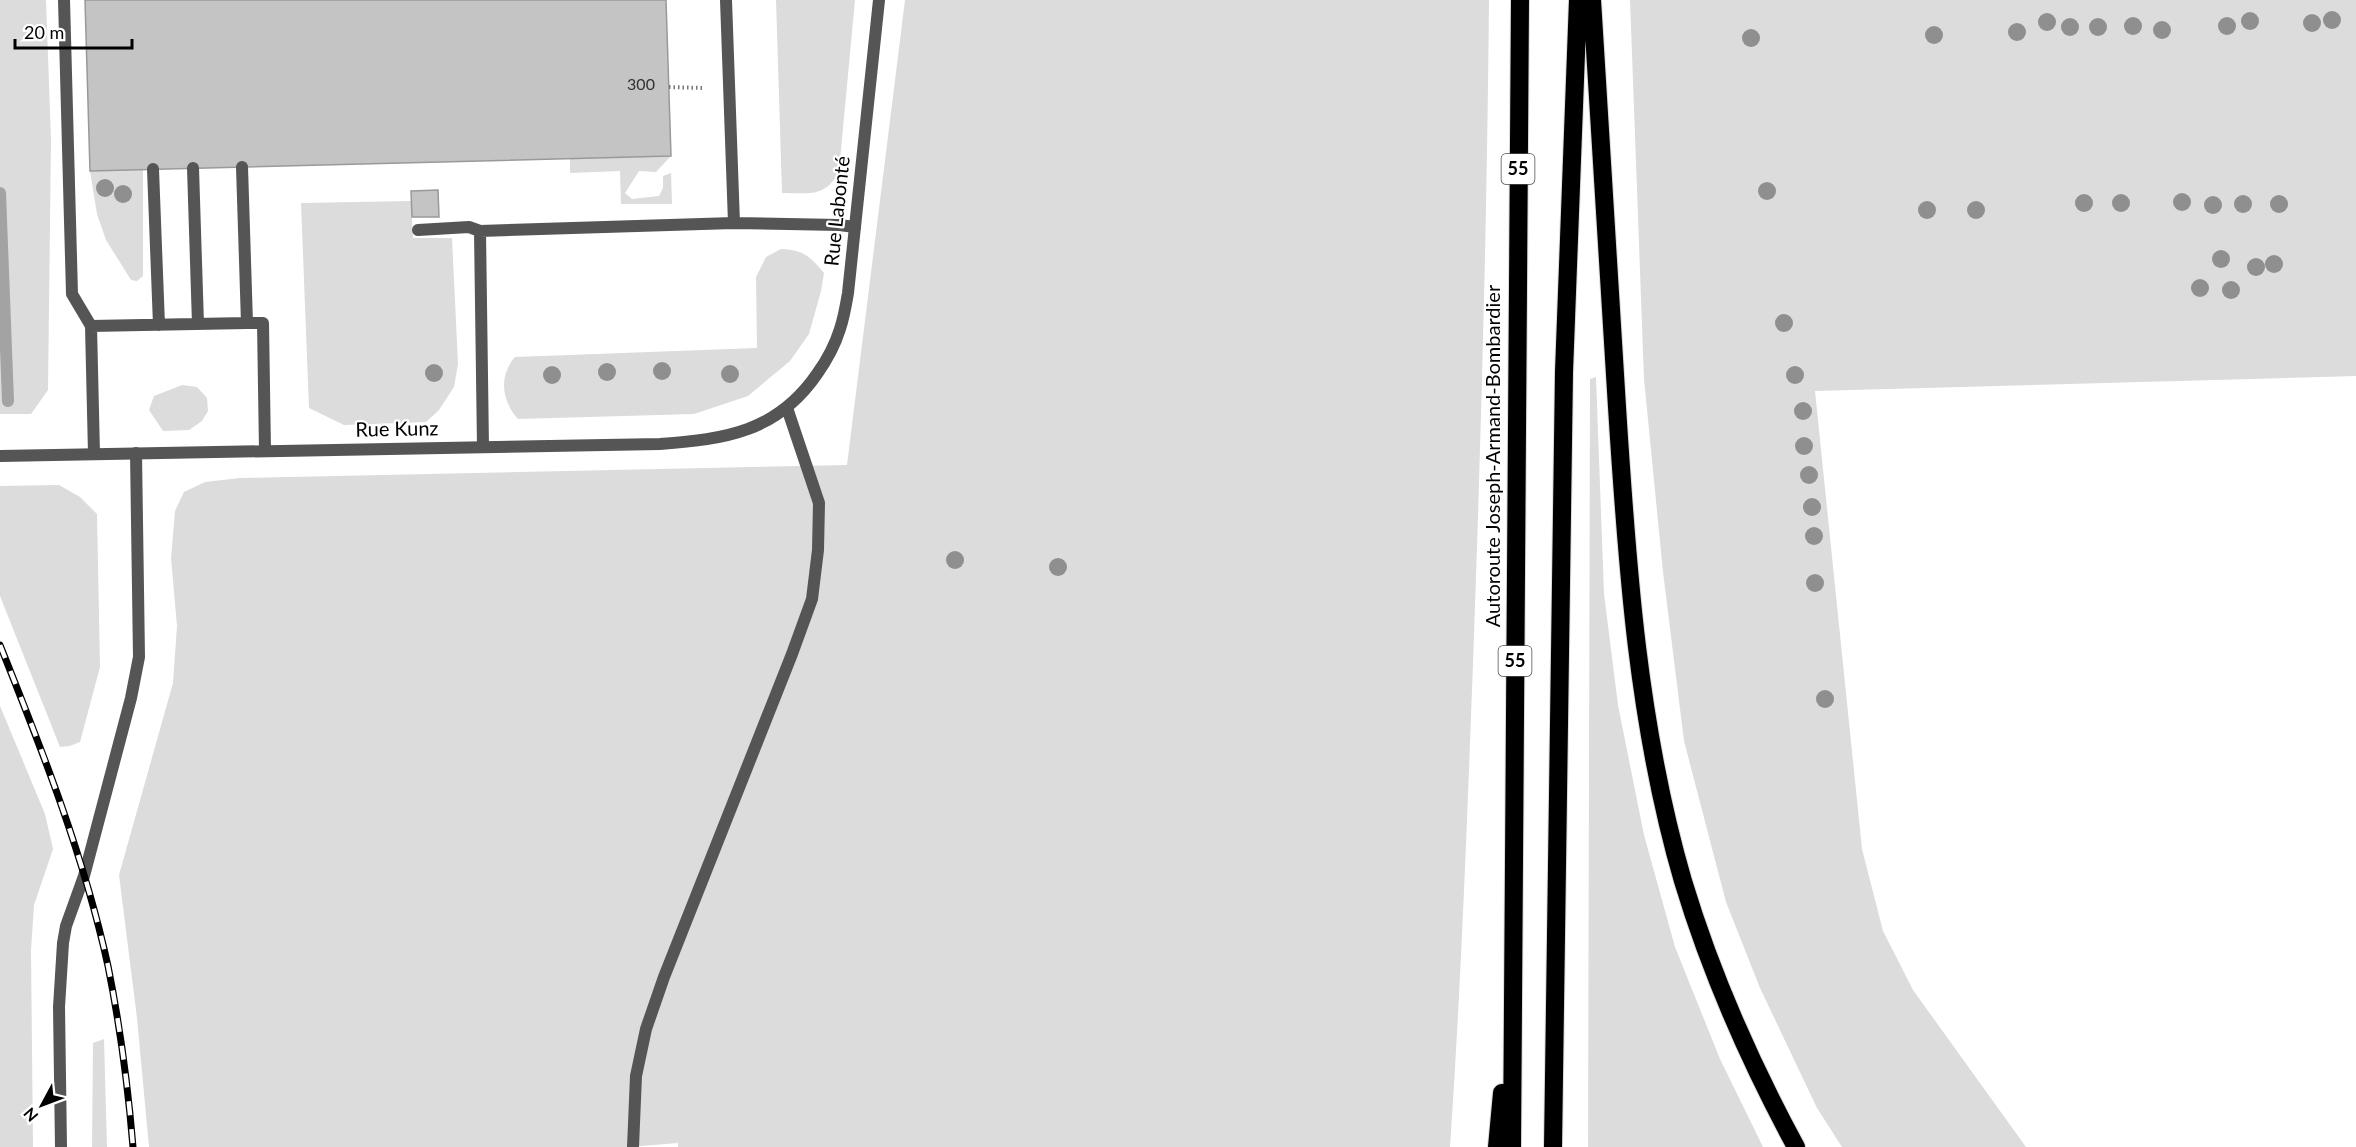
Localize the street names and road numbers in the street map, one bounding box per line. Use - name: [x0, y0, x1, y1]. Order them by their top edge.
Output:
- road number: 55: [1502, 154, 1534, 184]
- street label: Rue Labonté: [818, 155, 854, 267]
- street label: Autoroute Joseph-Armand-Bombardier: [1480, 284, 1504, 627]
- street label: Rue Kunz: [355, 415, 439, 441]
- road number: 55: [1498, 646, 1532, 676]

